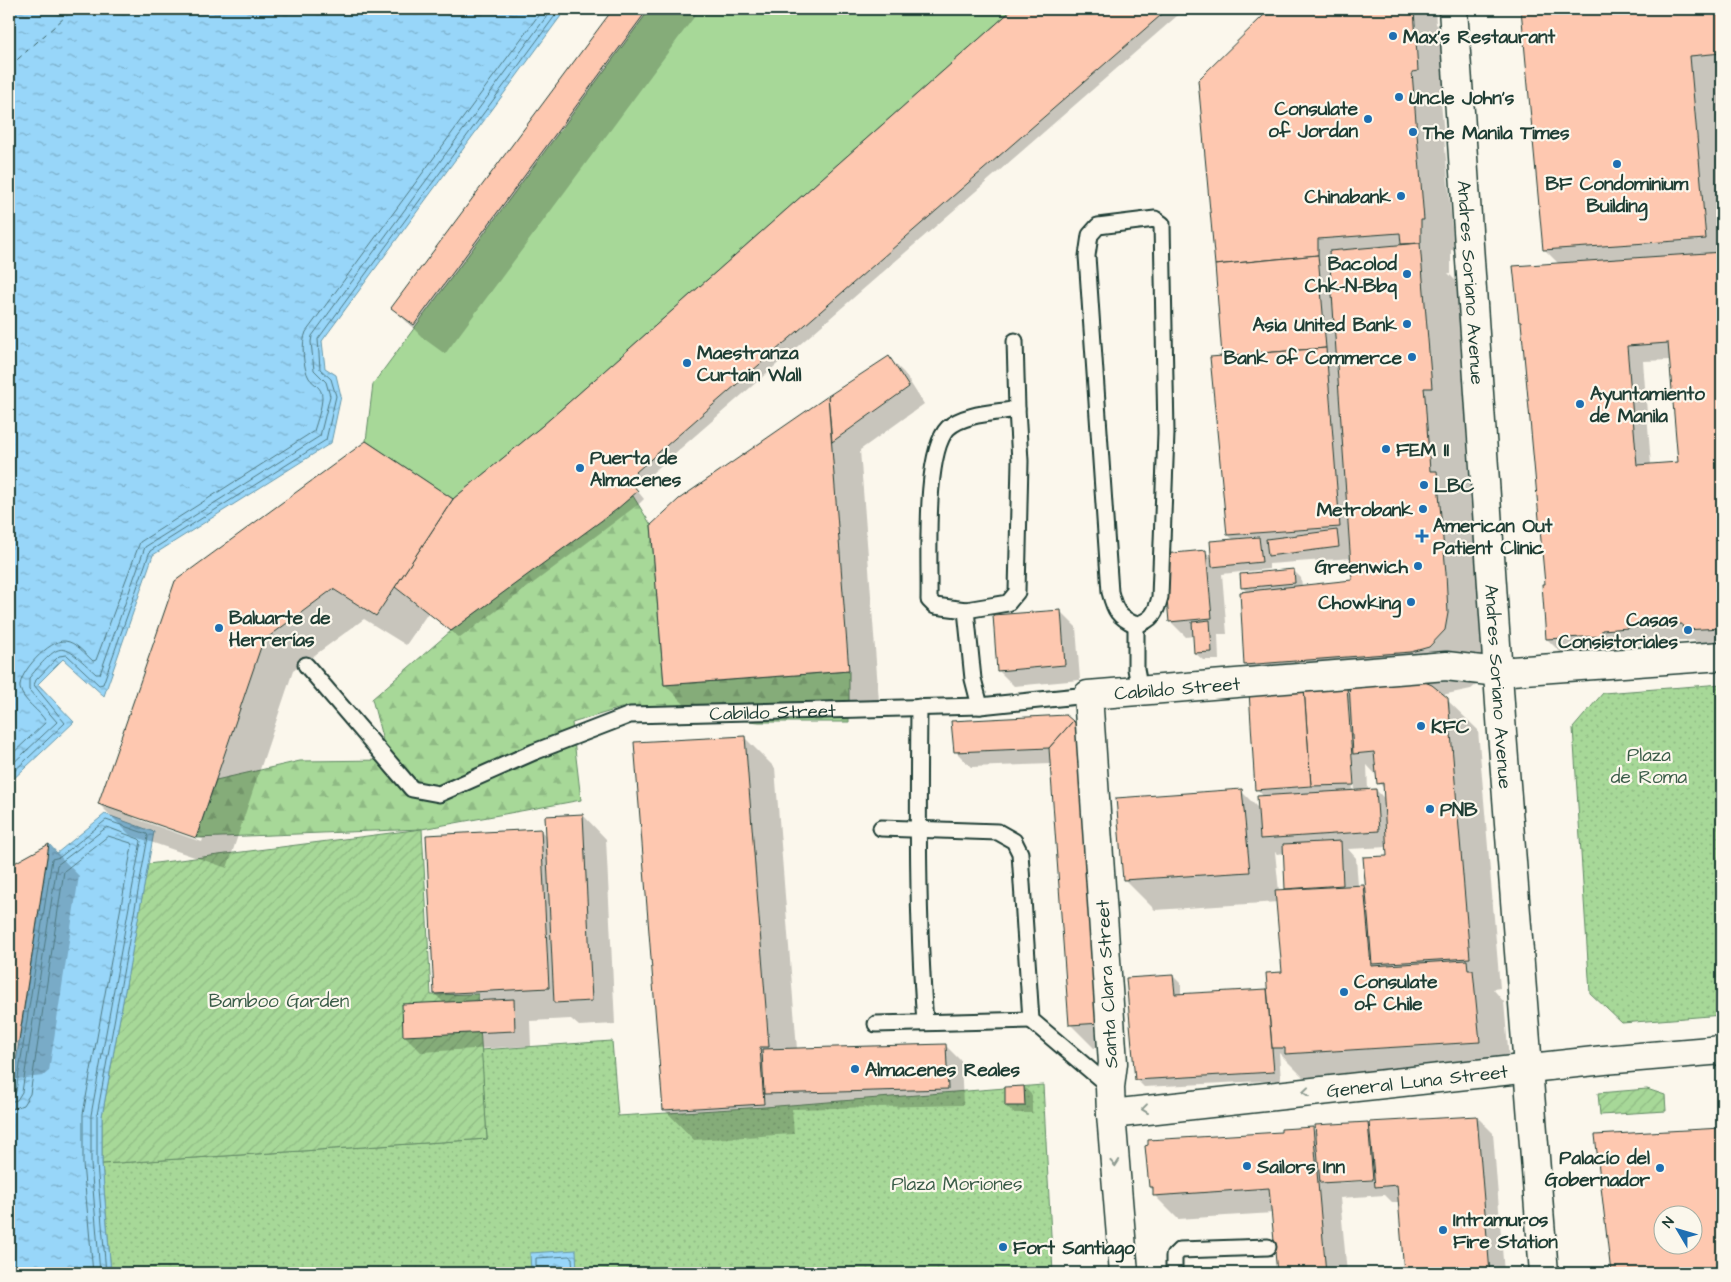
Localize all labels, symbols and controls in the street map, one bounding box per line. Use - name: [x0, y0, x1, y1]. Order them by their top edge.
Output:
- place label: Max's Restaurant: [1403, 24, 1556, 51]
- marker: Max's Restaurant: [1387, 30, 1399, 42]
- place label: Uncle John's: [1409, 85, 1515, 112]
- marker: Uncle John's: [1393, 91, 1405, 103]
- place label: Consulate of Jordan: [1268, 96, 1359, 145]
- marker: Consulate of Jordan: [1362, 113, 1374, 125]
- place label: The Manila Times: [1422, 120, 1570, 147]
- marker: The Manila Times: [1407, 126, 1419, 138]
- marker: BF Condominium Building: [1611, 158, 1623, 170]
- place label: BF Condominium Building: [1546, 171, 1690, 221]
- street label: Andres Soriano Avenue: [1450, 179, 1490, 386]
- place label: Chinabank: [1305, 184, 1391, 211]
- marker: Chinabank: [1395, 190, 1407, 202]
- place label: Bacolod Chk-N-Bbq: [1305, 251, 1397, 300]
- marker: Bacolod Chk-N-Bbq: [1401, 268, 1413, 280]
- place label: Asia United Bank: [1252, 312, 1397, 339]
- marker: Asia United Bank: [1401, 318, 1413, 330]
- place label: Maestranza Curtain Wall: [697, 340, 801, 389]
- place label: Bank of Commerce: [1224, 345, 1403, 372]
- marker: Bank of Commerce: [1406, 351, 1418, 363]
- marker: Maestranza Curtain Wall: [681, 357, 693, 369]
- place label: Ayuntamiento de Manila: [1589, 381, 1705, 430]
- marker: Ayuntamiento de Manila: [1574, 398, 1586, 410]
- place label: FEM II: [1396, 437, 1450, 464]
- marker: FEM II: [1380, 443, 1392, 455]
- place label: Puerta de Almacenes: [590, 445, 682, 494]
- marker: Puerta de Almacenes: [574, 462, 586, 474]
- place label: LBC: [1434, 473, 1475, 500]
- marker: LBC: [1418, 479, 1430, 491]
- place label: Metrobank: [1317, 497, 1413, 524]
- marker: Metrobank: [1417, 503, 1429, 515]
- place label: American Out Patient Clinic: [1433, 513, 1553, 562]
- marker: American Out Patient Clinic: [1415, 529, 1429, 543]
- place label: Greenwich: [1315, 554, 1409, 581]
- marker: Greenwich: [1412, 560, 1424, 572]
- street label: Andres Soriano Avenue: [1477, 583, 1518, 790]
- place label: Chowking: [1318, 590, 1401, 618]
- marker: Chowking: [1405, 596, 1417, 608]
- place label: Baluarte de Herrerías: [229, 605, 331, 654]
- place label: Casas Consistoriales: [1558, 607, 1678, 656]
- marker: Baluarte de Herrerías: [213, 622, 225, 634]
- marker: Casas Consistoriales: [1682, 624, 1694, 636]
- street label: Cabildo Street: [1113, 671, 1242, 708]
- street label: Cabildo Street: [709, 698, 836, 728]
- place label: KFC: [1431, 714, 1470, 741]
- marker: KFC: [1415, 720, 1427, 732]
- park label: Plaza de Roma: [1611, 742, 1687, 791]
- place label: PNB: [1440, 797, 1478, 824]
- marker: PNB: [1424, 803, 1436, 815]
- street label: Santa Clara Street: [1090, 899, 1125, 1069]
- place label: Consulate of Chile: [1354, 969, 1438, 1018]
- marker: Consulate of Chile: [1338, 986, 1350, 998]
- park label: Bamboo Garden: [209, 988, 349, 1015]
- place label: Almacenes Reales: [865, 1057, 1021, 1084]
- street label: General Luna Street: [1325, 1059, 1510, 1105]
- marker: Almacenes Reales: [849, 1063, 861, 1075]
- one-way arrow: [1302, 1086, 1310, 1097]
- one-way arrow: [1140, 1103, 1148, 1114]
- place label: Palacío del Gobernador: [1545, 1145, 1651, 1194]
- place label: Sailors Inn: [1256, 1154, 1345, 1181]
- one-way arrow: [1109, 1159, 1120, 1167]
- marker: Sailors Inn: [1241, 1160, 1253, 1172]
- marker: Palacío del Gobernador: [1654, 1162, 1666, 1174]
- park label: Plaza Moriones: [891, 1171, 1023, 1198]
- north arrow: [1654, 1204, 1704, 1254]
- place label: Intramuros Fire Station: [1453, 1207, 1558, 1256]
- text: N: [1658, 1213, 1679, 1232]
- marker: Intramuros Fire Station: [1437, 1224, 1449, 1236]
- place label: Fort Santiago: [1013, 1235, 1135, 1263]
- marker: Fort Santiago: [997, 1241, 1009, 1253]

